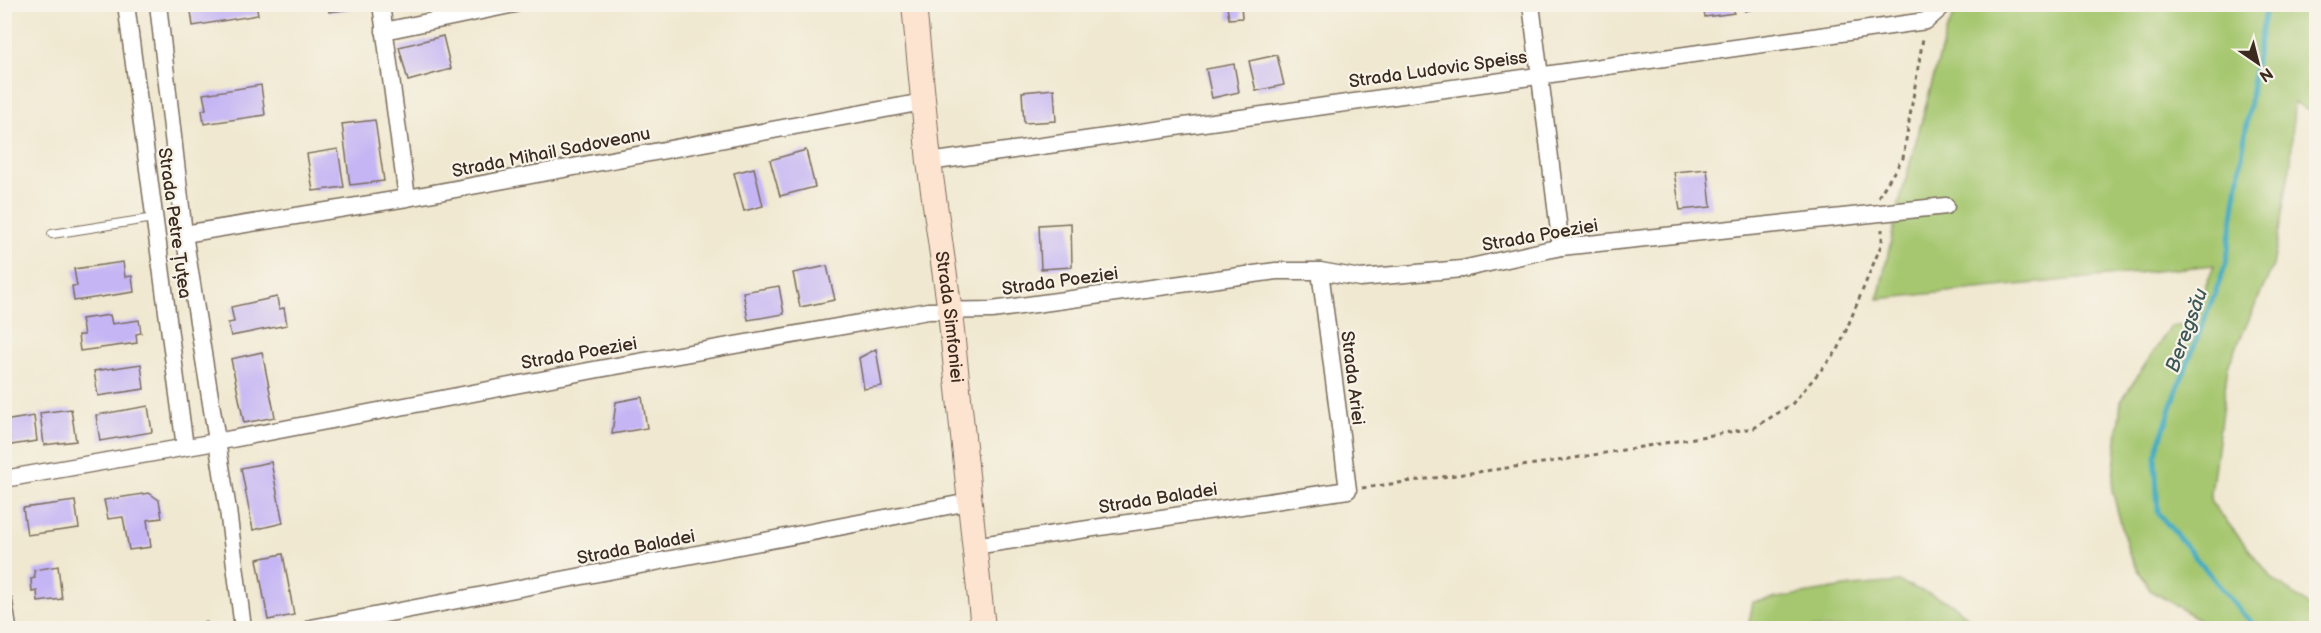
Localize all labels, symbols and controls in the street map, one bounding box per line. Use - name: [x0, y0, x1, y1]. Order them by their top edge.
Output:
- north arrow: [2228, 33, 2288, 93]
- street label: Strada Ludovic Speiss: [1348, 47, 1529, 92]
- text: N: [2255, 63, 2276, 85]
- street label: Strada Mihail Sadoveanu: [450, 123, 652, 182]
- street label: Strada Petre Țuțea: [154, 146, 195, 300]
- street label: Strada Poeziei: [1480, 215, 1600, 256]
- street label: Strada Simfoniei: [931, 250, 967, 384]
- street label: Strada Poeziei: [1001, 263, 1120, 300]
- water label: Beregsău: [2161, 285, 2213, 376]
- street label: Strada Ariei: [1336, 330, 1369, 426]
- street label: Strada Poeziei: [519, 333, 639, 374]
- street label: Strada Baladei: [1097, 479, 1219, 518]
- street label: Strada Baladei: [575, 526, 697, 569]

